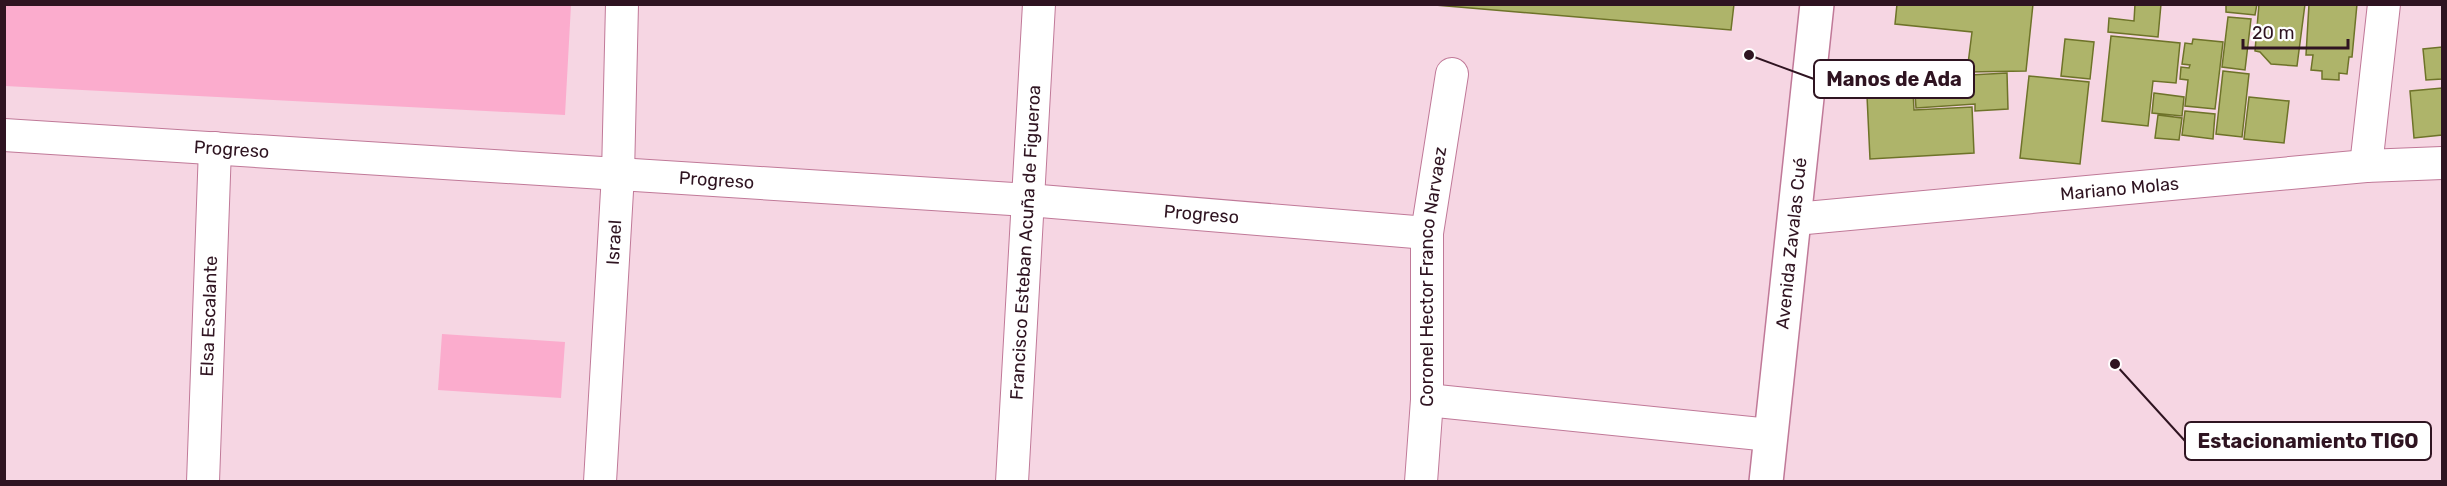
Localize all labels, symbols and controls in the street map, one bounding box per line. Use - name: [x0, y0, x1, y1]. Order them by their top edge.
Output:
- scale bar: [2243, 12, 2348, 50]
- text: 20 m: [2252, 22, 2294, 44]
- callout: Manos de Ada: [1814, 60, 1974, 98]
- text: Manos de Ada: [1826, 67, 1962, 91]
- street label: Francisco Esteban Acuña de Figueroa: [1006, 84, 1045, 401]
- street label: Progreso: [193, 136, 270, 163]
- street label: Coronel Hector Franco Narvaez: [1416, 145, 1451, 407]
- street label: Avenida Zavalas Cué: [1771, 156, 1812, 330]
- street label: Progreso: [678, 167, 755, 194]
- street label: Mariano Molas: [2059, 172, 2180, 205]
- street label: Progreso: [1163, 200, 1240, 228]
- street label: Israel: [602, 219, 626, 266]
- street label: Elsa Escalante: [196, 255, 222, 377]
- callout: Estacionamiento TIGO: [2185, 422, 2431, 460]
- text: Estacionamiento TIGO: [2197, 429, 2419, 453]

